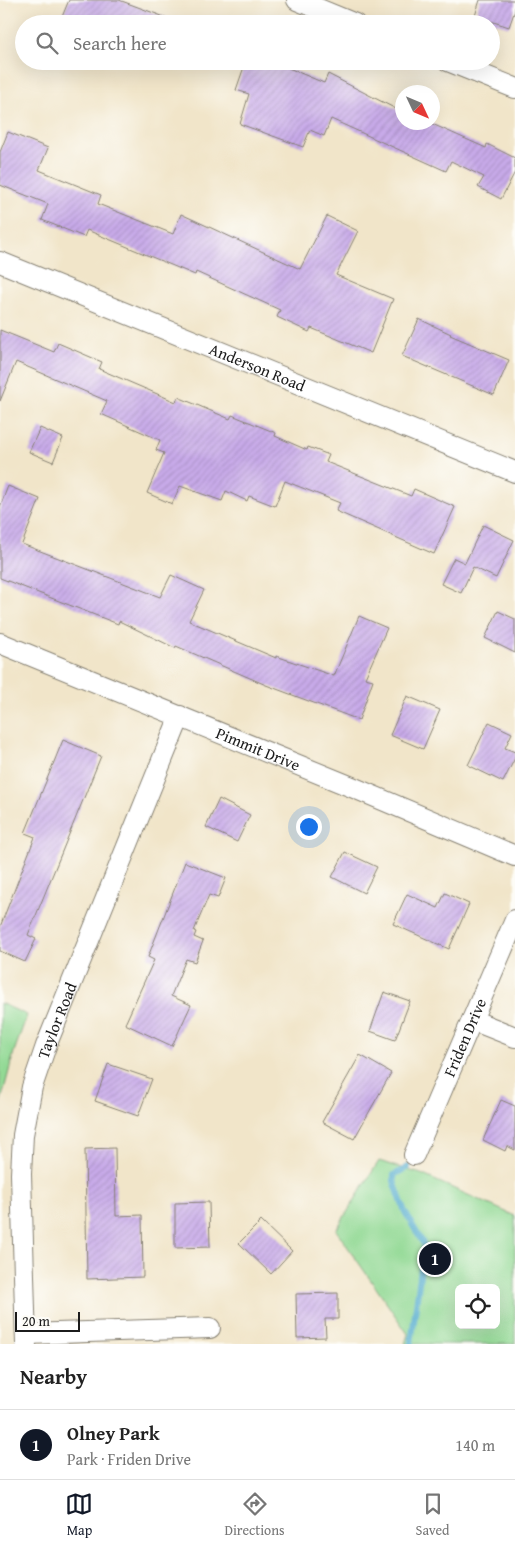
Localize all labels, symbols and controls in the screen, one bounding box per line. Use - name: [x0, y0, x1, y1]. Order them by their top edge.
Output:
- search box: [15, 15, 500, 70]
- icon: search: [33, 29, 61, 57]
- text: Search here: [73, 29, 167, 57]
- north arrow: [395, 85, 440, 130]
- street label: Anderson Road: [206, 337, 310, 397]
- street label: Pimmit Drive: [213, 721, 304, 777]
- your location: [296, 814, 322, 840]
- street label: Taylor Road: [31, 978, 83, 1062]
- street label: Friden Drive: [437, 994, 492, 1080]
- pin: 1: [419, 1240, 451, 1278]
- map controls: [455, 1284, 500, 1329]
- button: locate: [455, 1284, 500, 1329]
- scale bar: [15, 1309, 80, 1332]
- text: 20 m: [22, 1311, 50, 1331]
- text: Nearby: [20, 1361, 87, 1392]
- text: Olney Park: [67, 1419, 160, 1447]
- text: 1: [32, 1433, 40, 1457]
- text: 140 m: [455, 1433, 495, 1457]
- text: Park · Friden Drive: [67, 1447, 191, 1471]
- tab: Map: [65, 1490, 93, 1540]
- tab: Directions: [224, 1490, 285, 1540]
- tab: Saved: [416, 1490, 450, 1540]

